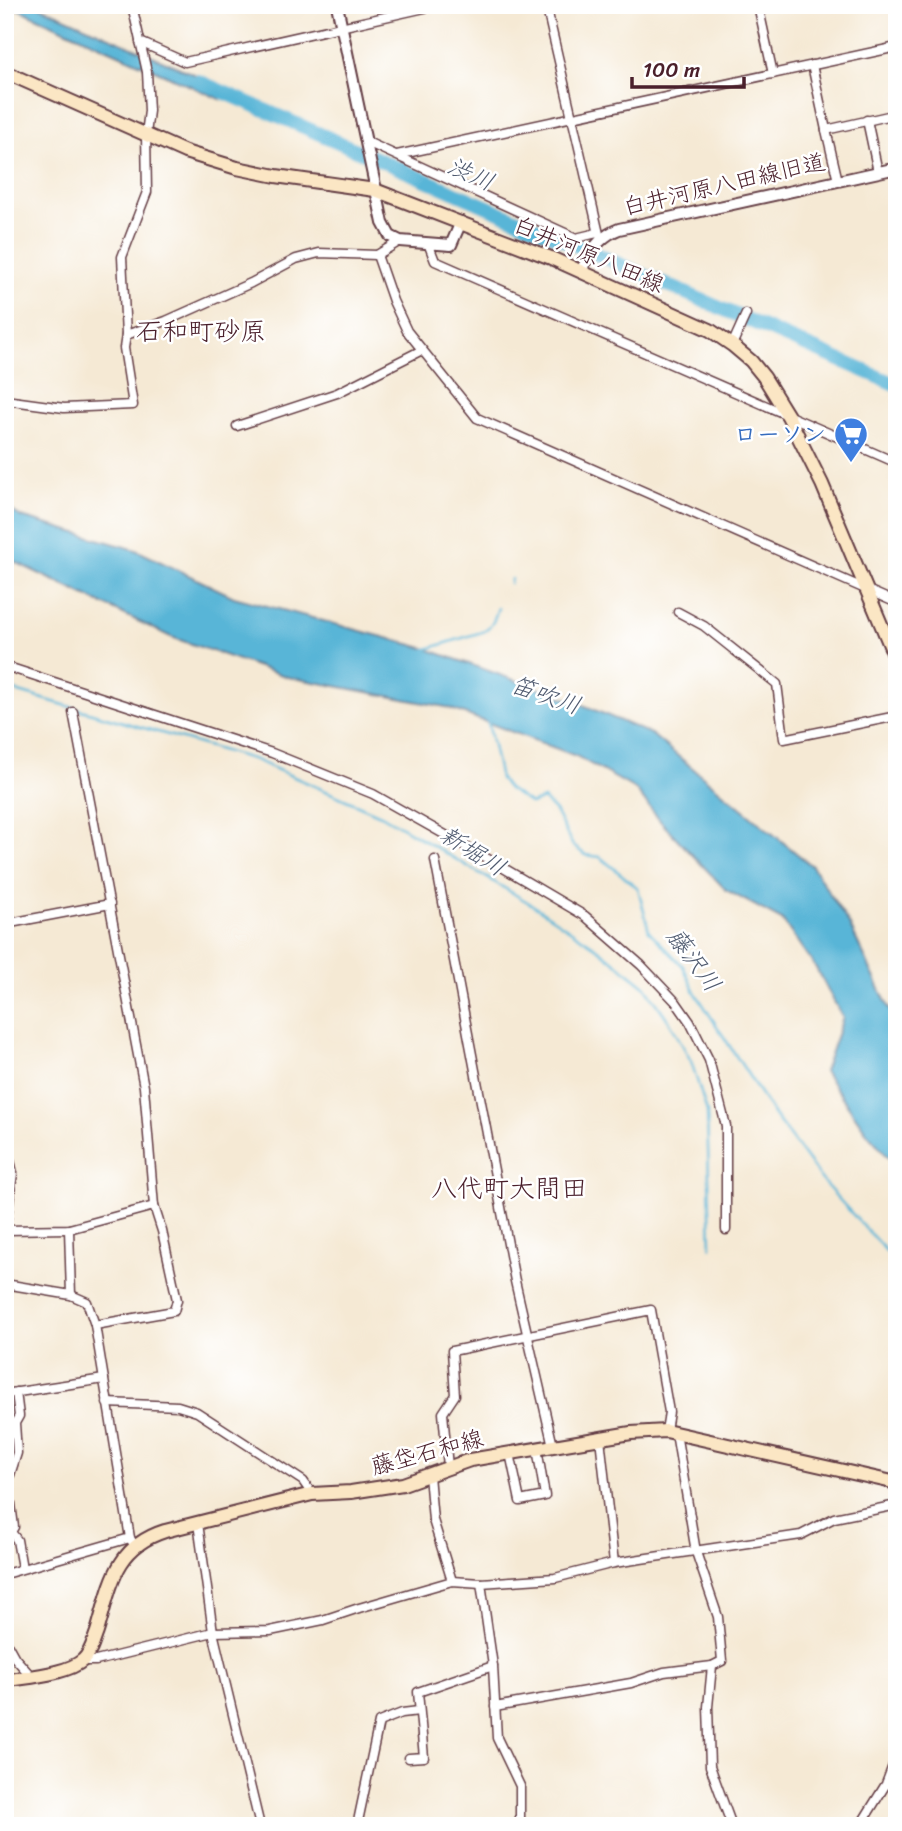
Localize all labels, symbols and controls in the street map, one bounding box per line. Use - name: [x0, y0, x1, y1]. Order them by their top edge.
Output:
- scale bar: [632, 46, 744, 90]
- text: 100 m: [643, 51, 700, 89]
- street label: 白井河原八田線旧道: [619, 141, 830, 228]
- water label: 渋川: [441, 145, 501, 203]
- street label: 白井河原八田線: [507, 204, 671, 305]
- district label: 石和町砂原: [136, 308, 266, 354]
- place label: ローソン: [734, 414, 826, 455]
- supermarket icon: ローソン: [832, 415, 870, 464]
- water label: 笛吹川: [505, 663, 587, 727]
- water label: 新堀川: [431, 814, 515, 888]
- water label: 藤沢川: [656, 919, 732, 1001]
- district label: 八代町大間田: [431, 1165, 587, 1211]
- street label: 藤垈石和線: [366, 1418, 488, 1487]

